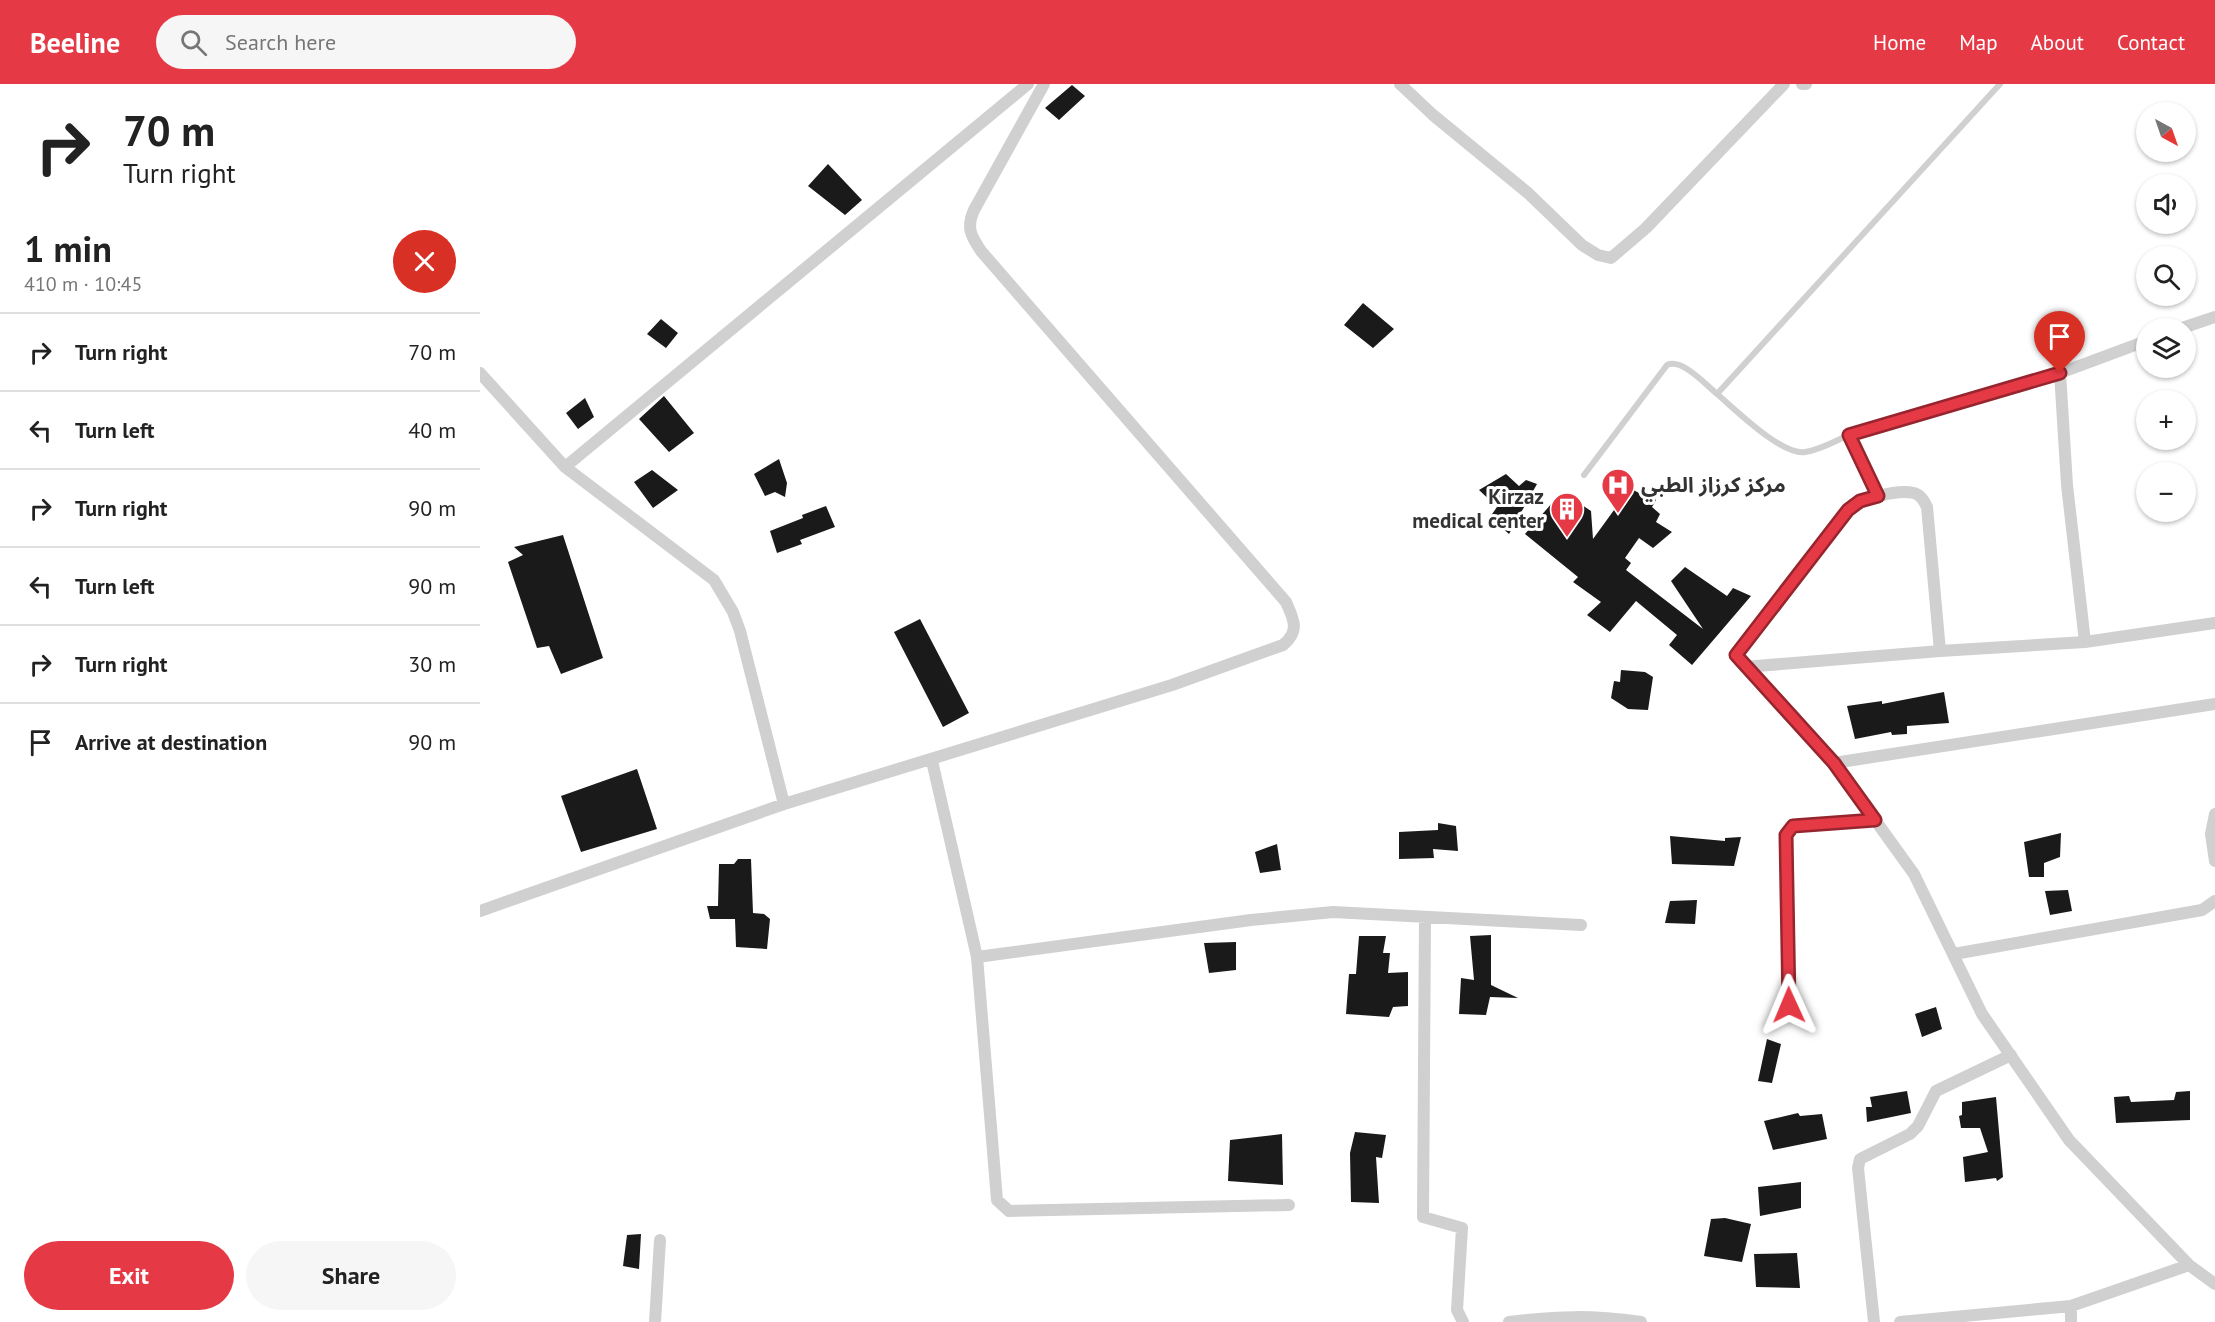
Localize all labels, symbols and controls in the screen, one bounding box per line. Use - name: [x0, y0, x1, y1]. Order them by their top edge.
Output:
- search box: [156, 15, 576, 69]
- text: Beeline: [30, 24, 120, 61]
- icon: search: [177, 26, 210, 59]
- text: Search here: [225, 28, 336, 56]
- text: Home: [1873, 29, 1926, 56]
- text: Map: [1959, 29, 1998, 56]
- text: About: [2031, 29, 2084, 56]
- text: Contact: [2117, 29, 2185, 56]
- north arrow: [2136, 102, 2196, 162]
- map controls: [2136, 102, 2196, 522]
- text: 70 m: [123, 103, 215, 158]
- icon: right: [24, 108, 102, 186]
- text: Turn right: [123, 156, 236, 190]
- button: sound: [2136, 174, 2196, 234]
- text: 1 min: [24, 225, 112, 272]
- button: close: [393, 230, 456, 293]
- button: search: [2136, 246, 2196, 306]
- text: 410 m · 10:45: [24, 271, 142, 297]
- pin: [2034, 311, 2085, 373]
- button: layers: [2136, 318, 2196, 378]
- icon: arrive: [2043, 320, 2076, 353]
- icon: right: [24, 336, 57, 369]
- text: Turn right: [75, 338, 167, 366]
- text: 70 m: [408, 338, 456, 366]
- button: +: [2136, 390, 2196, 450]
- icon: left: [24, 414, 57, 447]
- text: Turn left: [75, 416, 155, 444]
- text: 40 m: [408, 416, 456, 444]
- button: −: [2136, 462, 2196, 522]
- hospital icon: مركز كرزاز الطبي: [1600, 467, 1636, 514]
- place label: مركز كرزاز الطبي: [1641, 471, 1786, 502]
- place label: Kirzaz medical center: [1412, 483, 1545, 534]
- building icon: Kirzaz medical center: [1549, 491, 1585, 538]
- icon: right: [24, 492, 57, 525]
- text: Turn right: [75, 494, 167, 522]
- text: 90 m: [408, 494, 456, 522]
- icon: left: [24, 570, 57, 603]
- text: Turn left: [75, 572, 155, 600]
- text: 90 m: [408, 572, 456, 600]
- icon: right: [24, 648, 57, 681]
- text: Turn right: [75, 650, 167, 678]
- text: 30 m: [408, 650, 456, 678]
- icon: arrive: [24, 726, 57, 759]
- text: Arrive at destination: [75, 728, 267, 756]
- text: 90 m: [408, 728, 456, 756]
- position arrow: [1757, 973, 1821, 1037]
- button: Exit: [24, 1241, 234, 1310]
- button: Share: [246, 1241, 456, 1310]

